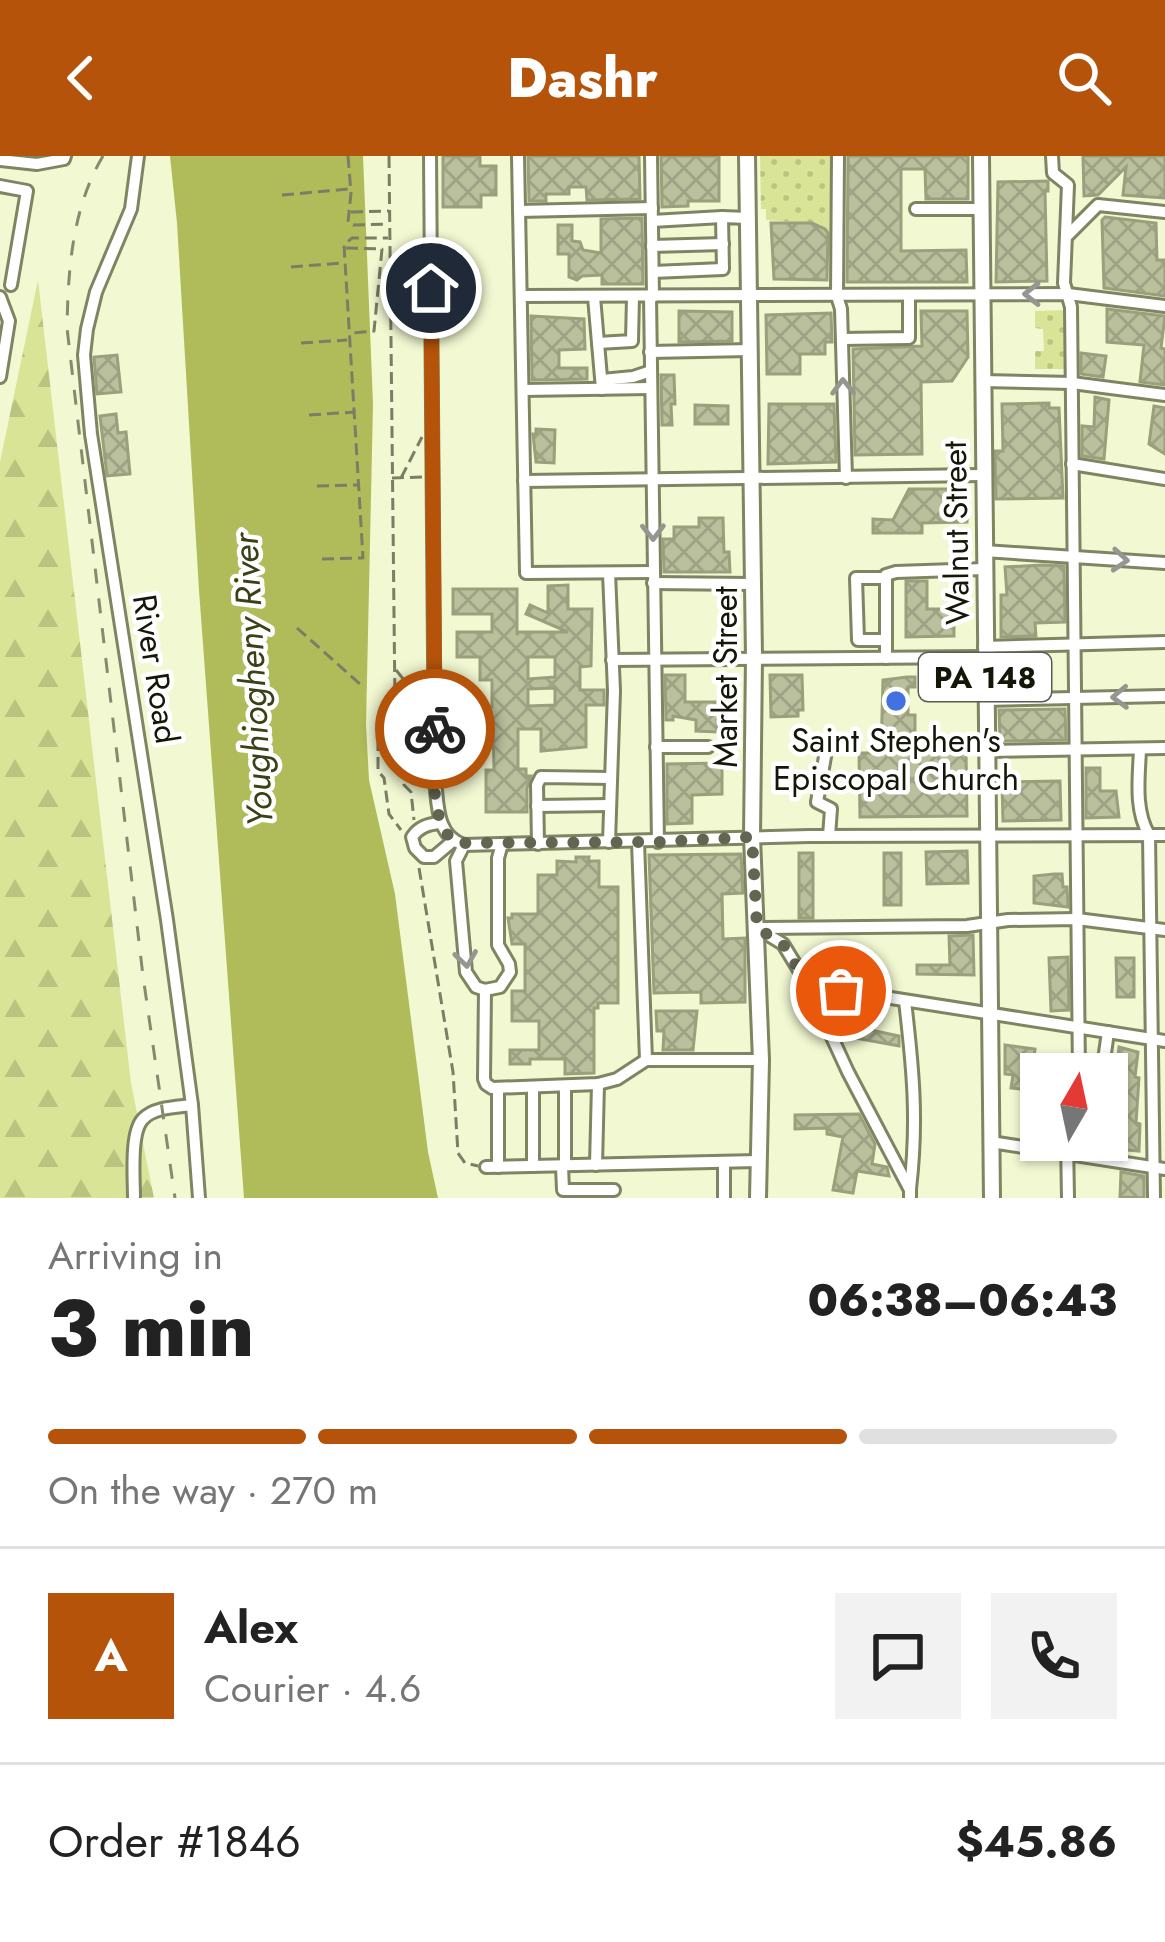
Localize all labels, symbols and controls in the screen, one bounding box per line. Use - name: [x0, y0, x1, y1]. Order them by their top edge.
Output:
- text: Dashr: [507, 39, 658, 117]
- icon: back: [48, 45, 114, 111]
- icon: search: [1051, 45, 1117, 111]
- pin: [380, 237, 482, 339]
- icon: home: [398, 255, 464, 321]
- one-way arrow: [1022, 281, 1040, 307]
- one-way arrow: [831, 377, 857, 396]
- street label: Walnut Street: [931, 441, 981, 625]
- one-way arrow: [639, 523, 665, 542]
- water label: Youghiogheny River: [218, 530, 286, 828]
- one-way arrow: [1111, 546, 1130, 572]
- street label: Market Street: [702, 586, 749, 768]
- street label: River Road: [121, 591, 191, 747]
- road number: PA 148: [919, 653, 1051, 701]
- courier: [375, 669, 495, 789]
- one-way arrow: [1110, 684, 1129, 710]
- marker: Saint Stephen's Episcopal Church: [883, 688, 909, 714]
- icon: bike: [402, 696, 468, 762]
- place label: Saint Stephen's Episcopal Church: [773, 717, 1019, 802]
- pin: [790, 940, 892, 1042]
- one-way arrow: [452, 950, 478, 969]
- icon: bag: [808, 958, 874, 1024]
- north arrow: [1020, 1053, 1128, 1161]
- map controls: [1020, 1053, 1128, 1161]
- text: Arriving in: [48, 1227, 223, 1284]
- text: 06:38–06:43: [807, 1268, 1117, 1333]
- text: 3 min: [48, 1273, 254, 1385]
- text: On the way · 270 m: [48, 1462, 378, 1519]
- button: chat: [835, 1593, 961, 1719]
- button: phone: [991, 1593, 1117, 1719]
- text: Alex: [204, 1595, 298, 1660]
- text: A: [94, 1623, 128, 1688]
- text: Courier · 4.6: [204, 1660, 421, 1717]
- text: Order #1846: [48, 1809, 301, 1874]
- text: $45.86: [956, 1809, 1117, 1874]

